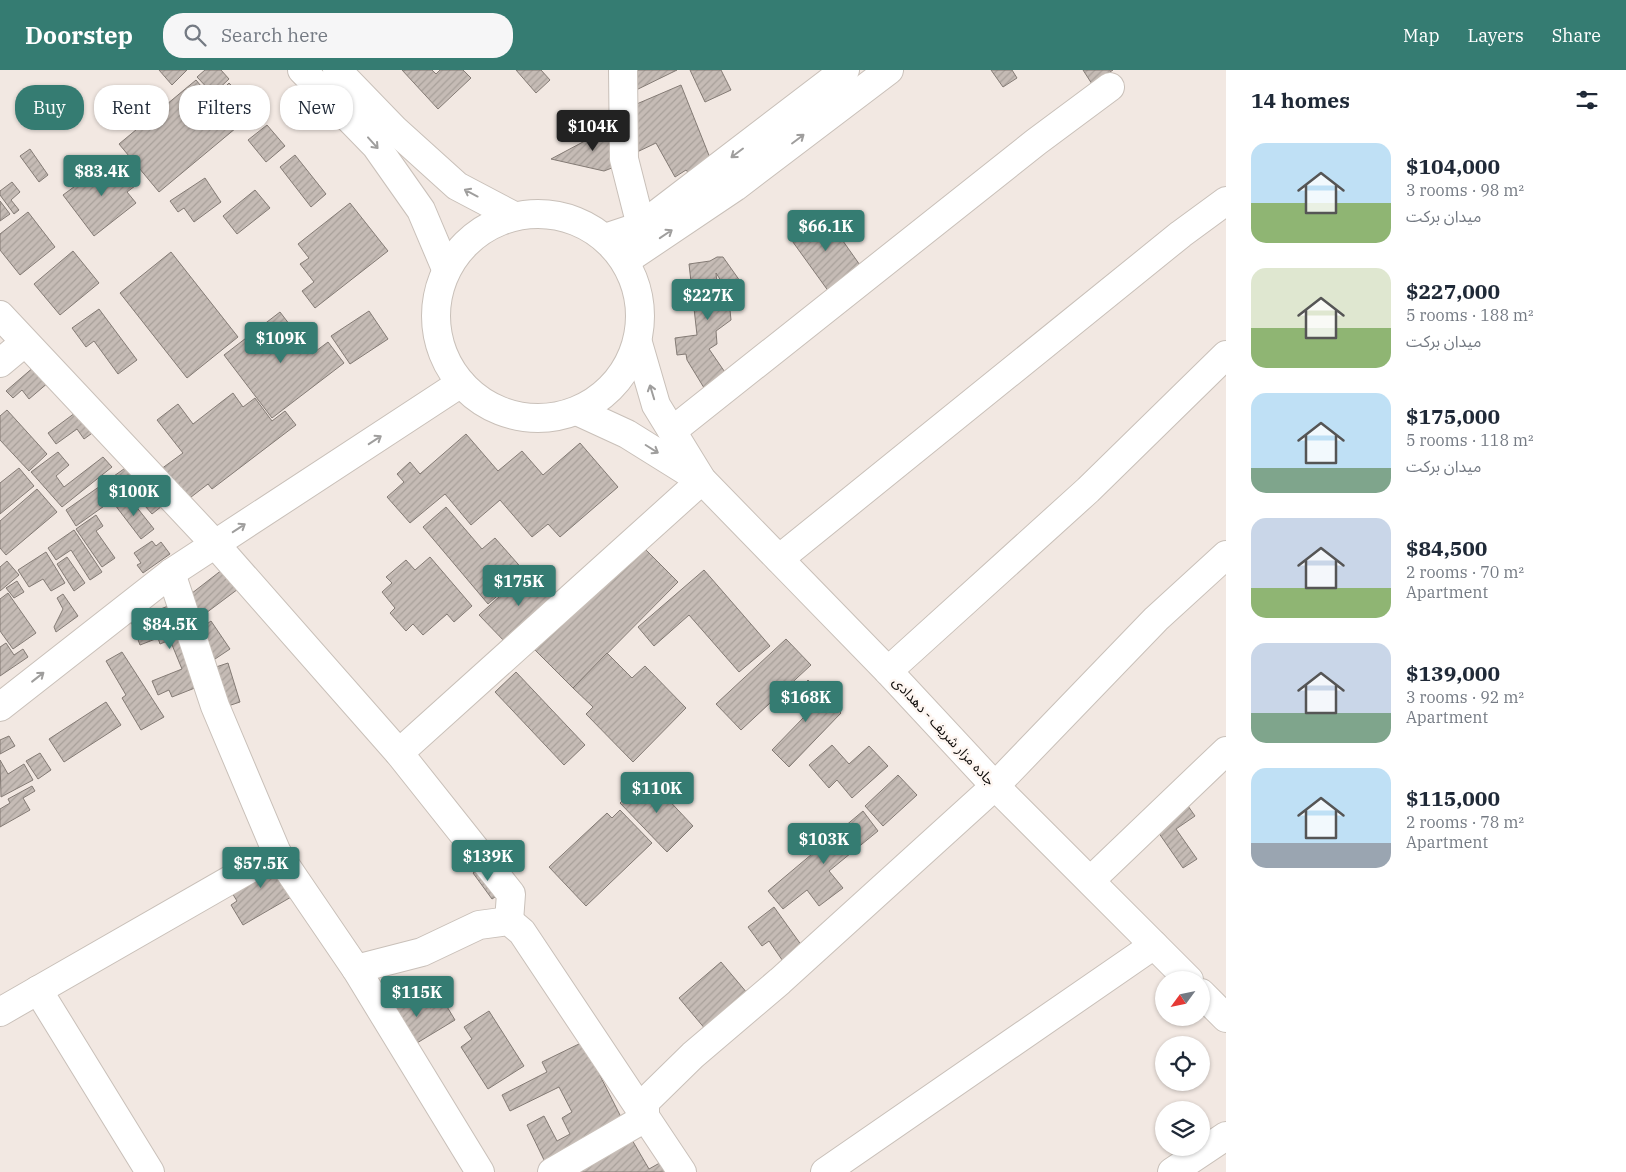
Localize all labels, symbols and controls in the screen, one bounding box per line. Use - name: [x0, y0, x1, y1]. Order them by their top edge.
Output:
- search box: [163, 13, 513, 58]
- text: Doorstep: [25, 19, 133, 51]
- icon: search: [181, 21, 209, 49]
- text: Search here: [221, 23, 328, 47]
- text: Map: [1403, 24, 1440, 47]
- text: Layers: [1468, 24, 1524, 47]
- text: Share: [1552, 24, 1601, 47]
- chip: Buy: [15, 85, 84, 130]
- chip: Rent: [94, 85, 169, 130]
- chip: Filters: [179, 85, 270, 130]
- chip: New: [280, 85, 353, 130]
- text: 14 homes: [1251, 86, 1350, 114]
- icon: filters: [1573, 86, 1601, 114]
- pin: $104K: [558, 109, 628, 152]
- text: $104K: [568, 116, 618, 136]
- one-way arrow: [791, 134, 804, 145]
- one-way arrow: [367, 136, 379, 149]
- one-way arrow: [731, 147, 744, 158]
- text: $104,000: [1406, 152, 1500, 180]
- pin: $83.4K: [61, 154, 143, 197]
- text: $83.4K: [74, 161, 130, 181]
- icon: home: [1291, 163, 1351, 223]
- text: 3 rooms · 98 m²: [1406, 180, 1524, 200]
- one-way arrow: [463, 188, 478, 198]
- text: میدان برکت: [1406, 206, 1481, 226]
- pin: $66.1K: [785, 210, 867, 252]
- text: $66.1K: [798, 216, 854, 236]
- one-way arrow: [658, 229, 672, 239]
- text: $227,000: [1406, 277, 1500, 305]
- pin: $227K: [673, 278, 743, 321]
- text: $227K: [683, 285, 733, 305]
- icon: home: [1291, 288, 1351, 348]
- text: 5 rooms · 188 m²: [1406, 305, 1534, 325]
- pin: $109K: [246, 322, 316, 364]
- text: $109K: [256, 328, 306, 348]
- text: میدان برکت: [1406, 331, 1481, 351]
- one-way arrow: [647, 385, 657, 401]
- text: $175,000: [1406, 402, 1500, 430]
- icon: home: [1291, 413, 1351, 473]
- text: 5 rooms · 118 m²: [1406, 430, 1534, 450]
- one-way arrow: [368, 434, 382, 445]
- one-way arrow: [644, 444, 658, 454]
- text: میدان برکت: [1406, 456, 1481, 476]
- pin: $100K: [99, 474, 169, 517]
- text: $100K: [109, 481, 159, 501]
- one-way arrow: [231, 523, 245, 533]
- text: $84,500: [1406, 534, 1487, 562]
- icon: home: [1291, 538, 1351, 598]
- text: 2 rooms · 70 m²: [1406, 562, 1524, 582]
- pin: $175K: [484, 564, 554, 607]
- text: $175K: [494, 571, 544, 591]
- text: Apartment: [1406, 582, 1488, 602]
- pin: $84.5K: [129, 608, 211, 650]
- text: $84.5K: [142, 614, 198, 634]
- text: $139,000: [1406, 659, 1500, 687]
- icon: home: [1291, 663, 1351, 723]
- one-way arrow: [32, 672, 45, 683]
- street label: جاده مزار شریف - دهدادی: [889, 673, 999, 789]
- pin: $168K: [771, 680, 841, 723]
- text: $168K: [781, 687, 831, 707]
- text: 3 rooms · 92 m²: [1406, 687, 1524, 707]
- text: Apartment: [1406, 707, 1488, 727]
- pin: $110K: [622, 772, 692, 814]
- text: $110K: [632, 778, 682, 798]
- text: $115,000: [1406, 784, 1500, 812]
- icon: home: [1291, 788, 1351, 848]
- text: 2 rooms · 78 m²: [1406, 812, 1524, 832]
- pin: $103K: [789, 822, 859, 865]
- text: $103K: [799, 829, 849, 849]
- text: Apartment: [1406, 832, 1488, 852]
- pin: $139K: [453, 840, 523, 882]
- pin: $57.5K: [220, 846, 302, 889]
- text: $139K: [463, 846, 513, 866]
- text: $57.5K: [233, 853, 289, 873]
- north arrow: [1155, 971, 1210, 1026]
- map controls: [1155, 971, 1210, 1156]
- pin: $115K: [382, 976, 452, 1018]
- text: $115K: [392, 982, 442, 1002]
- button: locate: [1155, 1036, 1210, 1091]
- button: layers: [1155, 1101, 1210, 1156]

